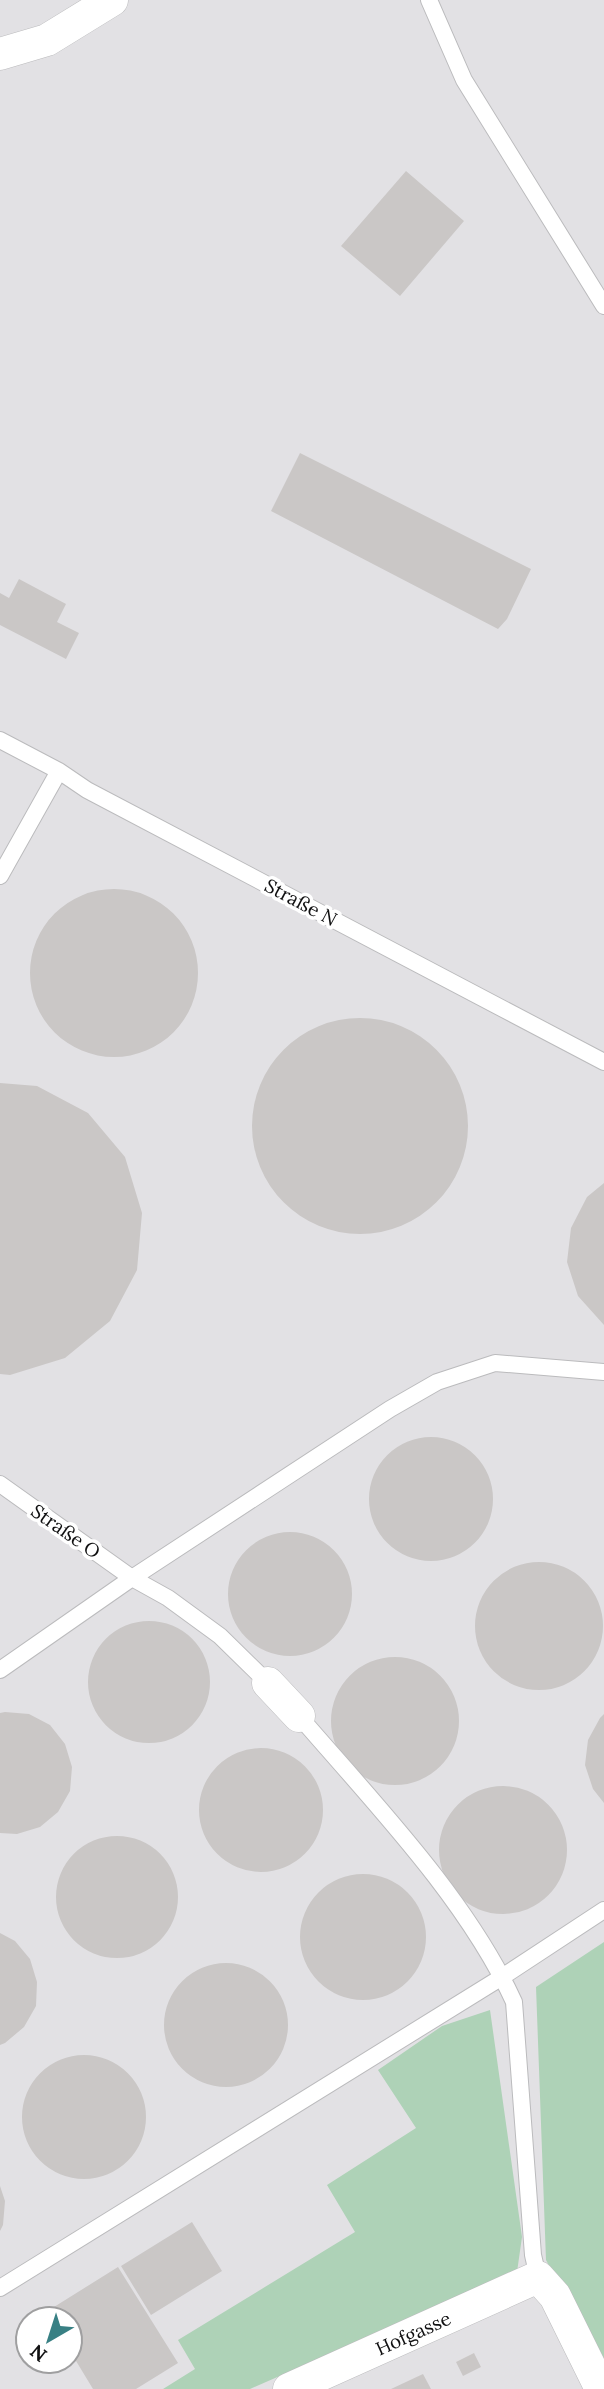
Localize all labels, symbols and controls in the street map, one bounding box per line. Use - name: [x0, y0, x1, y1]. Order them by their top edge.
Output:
- street label: Straße N: [261, 873, 341, 931]
- street label: Straße O: [27, 1498, 105, 1564]
- north arrow: [14, 2305, 84, 2375]
- street label: Hofgasse: [372, 2306, 454, 2361]
- text: N: [25, 2339, 52, 2367]

